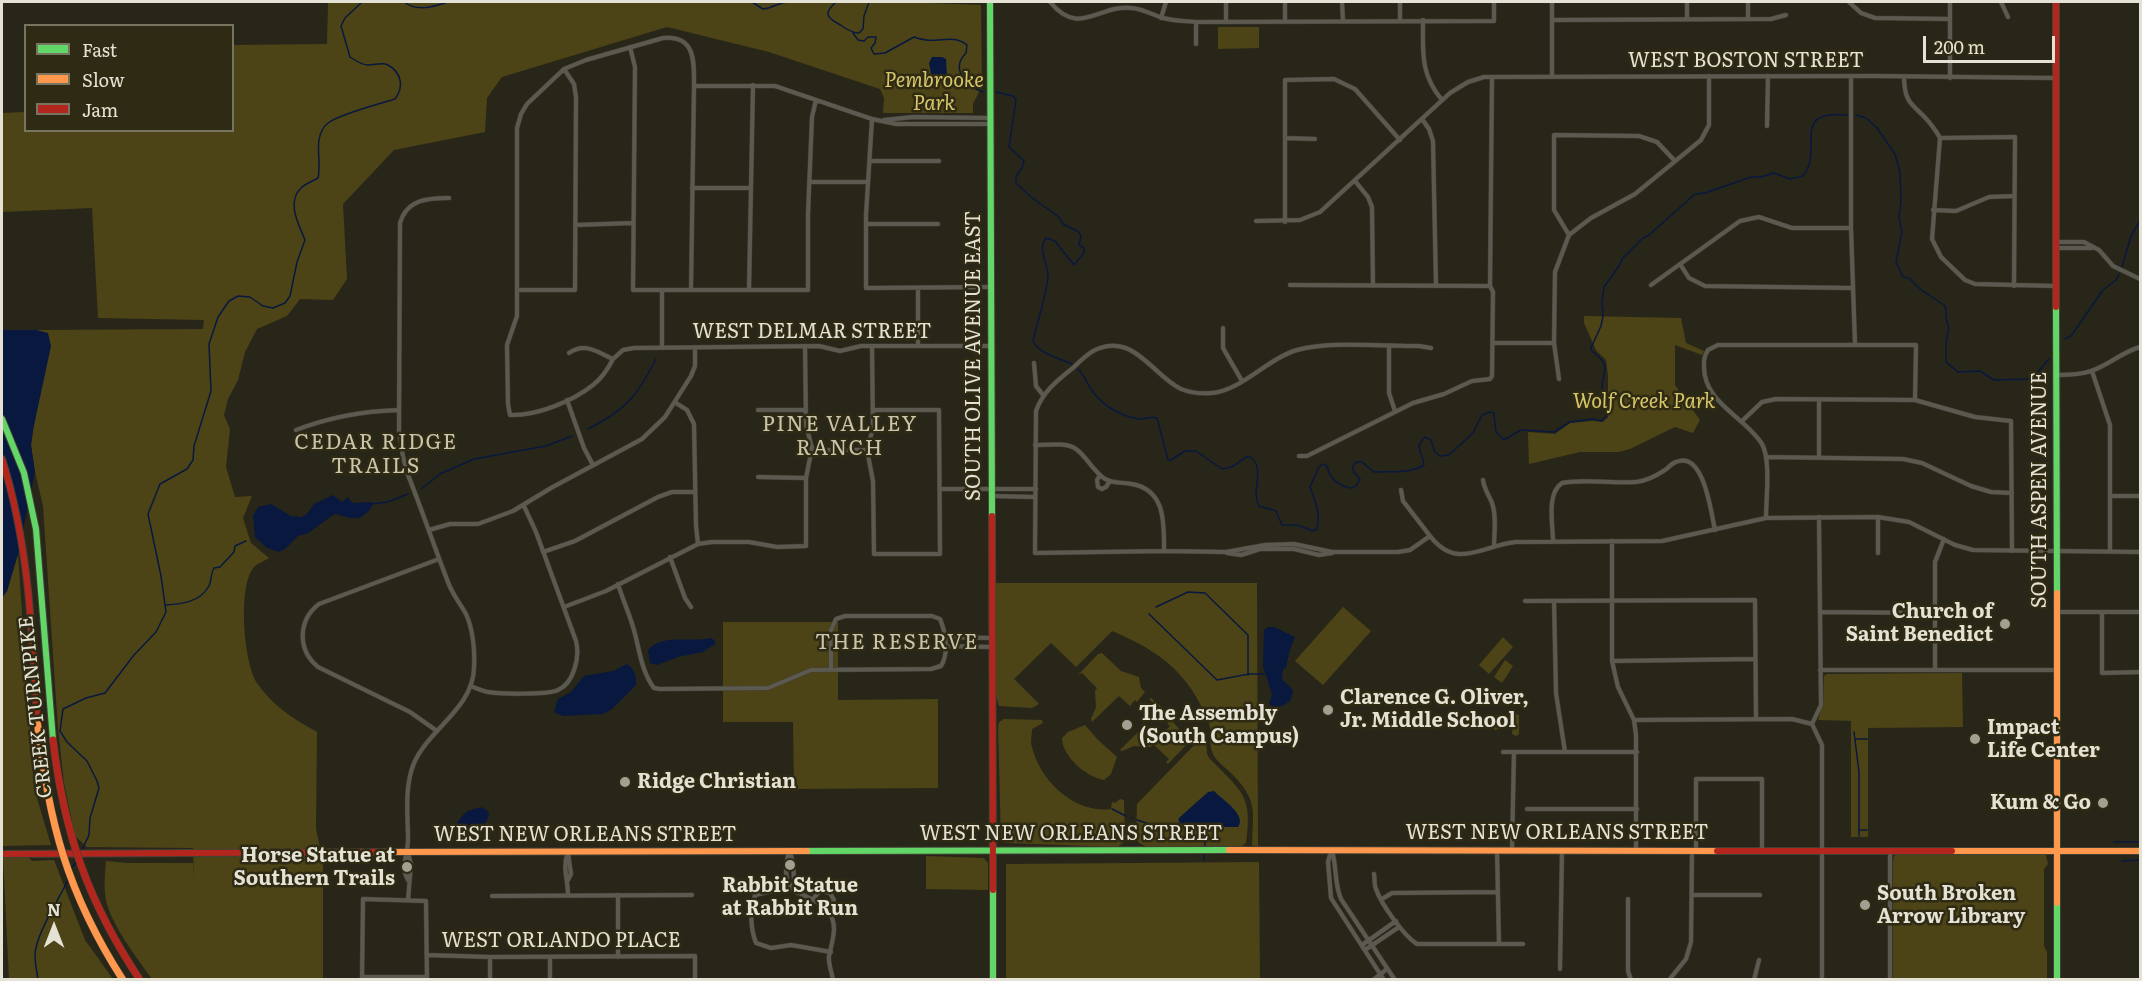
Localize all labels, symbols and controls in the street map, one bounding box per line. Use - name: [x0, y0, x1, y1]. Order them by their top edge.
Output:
- legend: [24, 24, 234, 132]
- scale bar: [1926, 24, 2058, 62]
- text: 200 m: [1934, 33, 1985, 60]
- text: Fast: [82, 36, 117, 63]
- street label: WEST BOSTON STREET: [1628, 49, 1864, 73]
- text: Slow: [82, 66, 124, 93]
- park label: Pembrooke Park: [884, 69, 984, 116]
- text: Jam: [82, 96, 118, 123]
- street label: SOUTH OLIVE AVENUE EAST: [962, 211, 986, 501]
- street label: WEST DELMAR STREET: [692, 320, 932, 344]
- street label: SOUTH ASPEN AVENUE: [2028, 372, 2052, 608]
- park label: Wolf Creek Park: [1573, 390, 1715, 414]
- district label: PINE VALLEY RANCH: [762, 412, 918, 462]
- district label: CEDAR RIDGE TRAILS: [294, 430, 458, 480]
- place label: Church of Saint Benedict: [1846, 600, 1993, 647]
- street label: CREEK TURNPIKE: [14, 615, 58, 799]
- marker: Church of Saint Benedict: [1998, 617, 2012, 631]
- district label: THE RESERVE: [815, 630, 979, 656]
- place label: Clarence G. Oliver, Jr. Middle School: [1340, 686, 1529, 733]
- place label: The Assembly (South Campus): [1139, 702, 1299, 749]
- marker: Clarence G. Oliver, Jr. Middle School: [1321, 703, 1335, 717]
- place label: Impact Life Center: [1987, 716, 2100, 763]
- marker: The Assembly (South Campus): [1120, 718, 1134, 732]
- marker: Impact Life Center: [1968, 732, 1982, 746]
- place label: Ridge Christian: [637, 770, 796, 794]
- marker: Ridge Christian: [618, 775, 632, 789]
- place label: Kum & Go: [1990, 791, 2091, 815]
- marker: Kum & Go: [2096, 796, 2110, 810]
- street label: WEST NEW ORLEANS STREET: [1405, 821, 1709, 845]
- street label: WEST NEW ORLEANS STREET: [919, 822, 1223, 846]
- street label: WEST NEW ORLEANS STREET: [433, 823, 737, 847]
- place label: Horse Statue at Southern Trails: [234, 844, 395, 891]
- marker: Rabbit Statue at Rabbit Run: [783, 858, 797, 872]
- marker: Horse Statue at Southern Trails: [400, 860, 414, 874]
- place label: Rabbit Statue at Rabbit Run: [722, 874, 858, 921]
- place label: South Broken Arrow Library: [1877, 882, 2025, 929]
- north arrow: [24, 897, 84, 957]
- text: N: [47, 897, 61, 921]
- marker: South Broken Arrow Library: [1858, 898, 1872, 912]
- street label: WEST ORLANDO PLACE: [441, 929, 681, 953]

